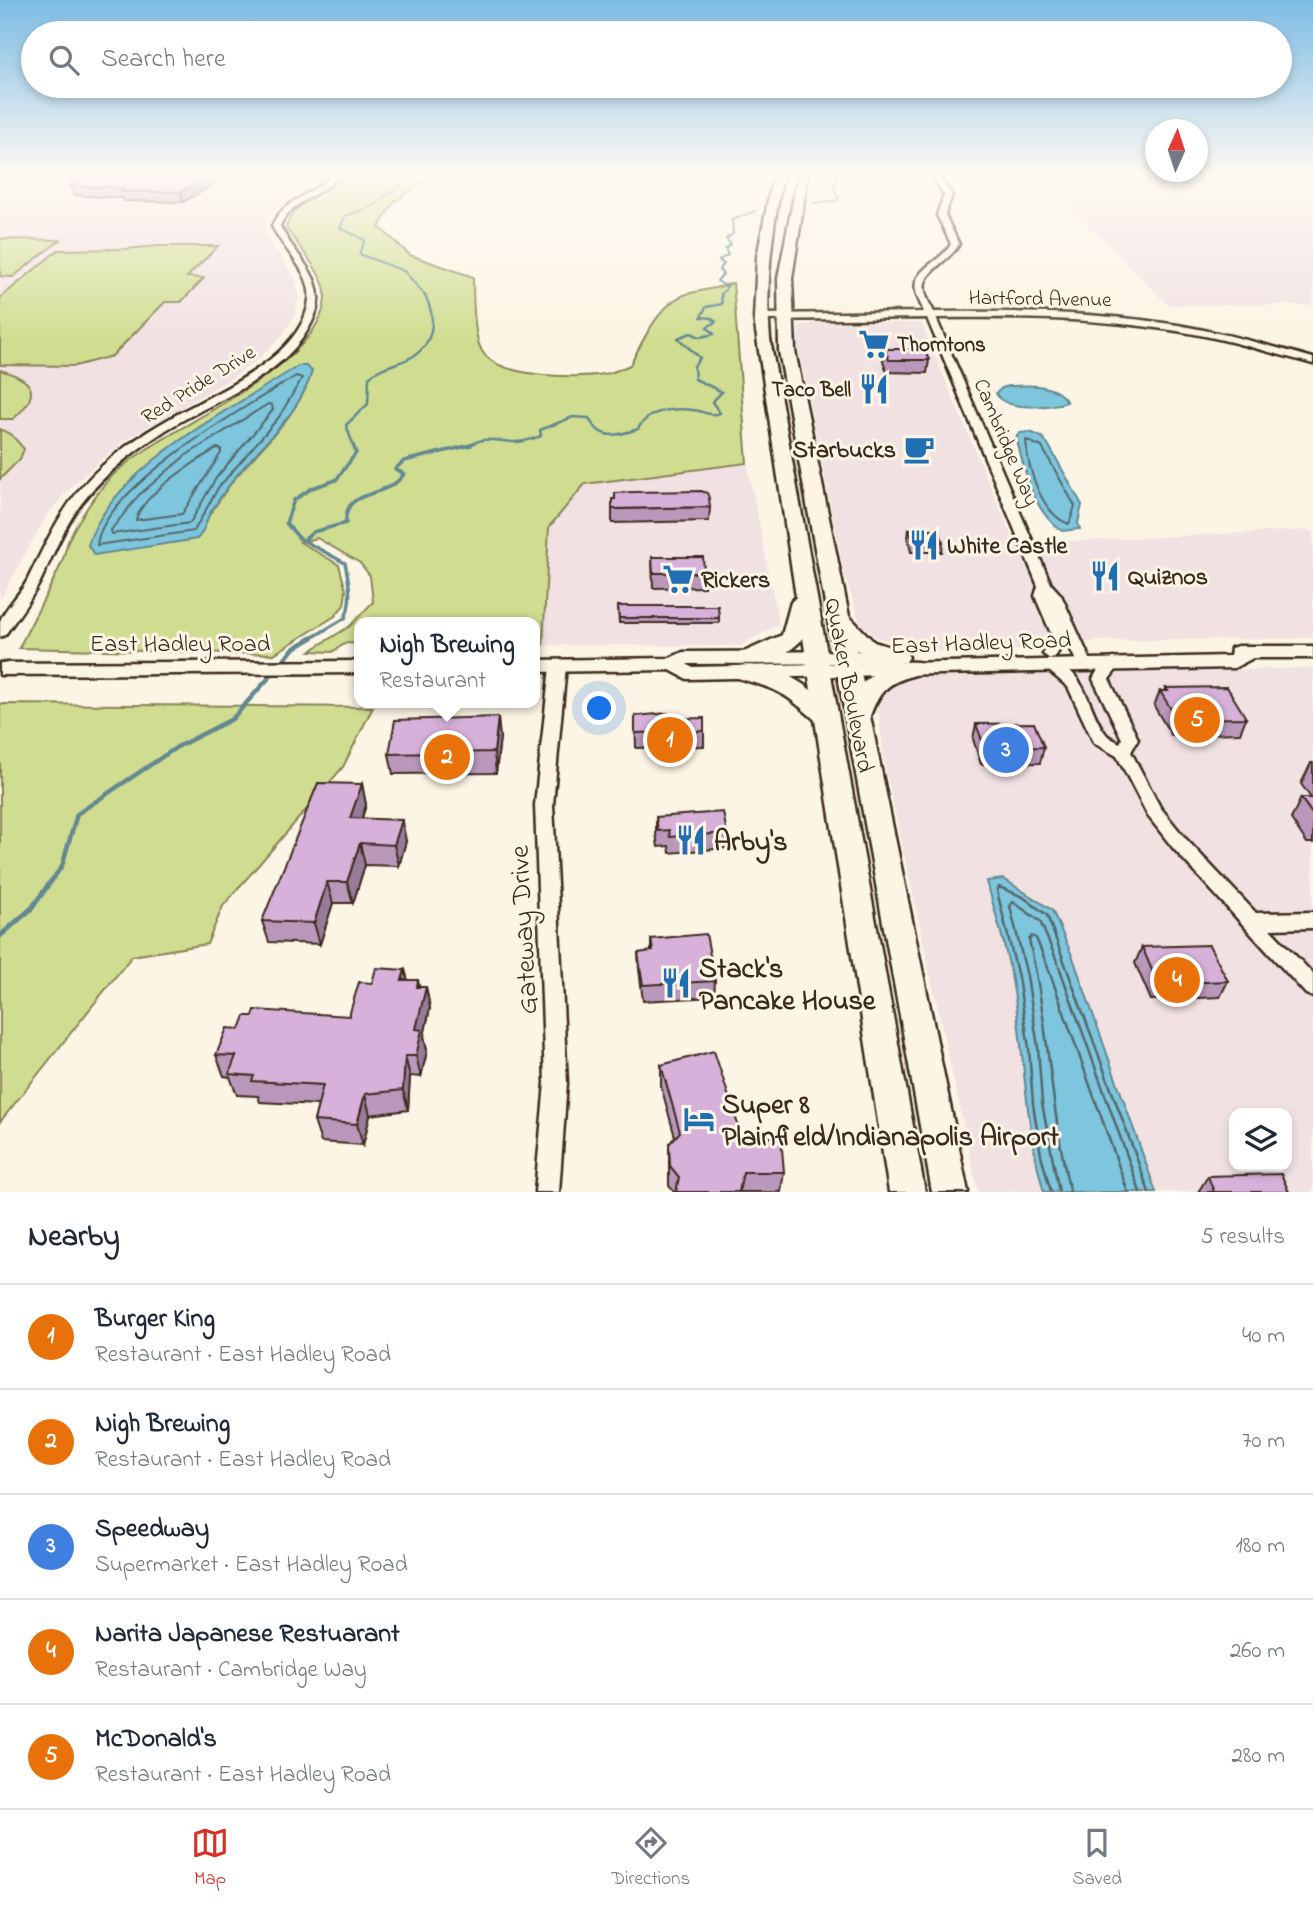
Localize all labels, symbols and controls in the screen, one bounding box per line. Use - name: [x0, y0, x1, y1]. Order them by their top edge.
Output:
- search box: [21, 21, 1292, 98]
- icon: search: [45, 41, 83, 79]
- text: Search here: [101, 41, 226, 79]
- north arrow: [1145, 119, 1208, 182]
- street label: Hartford Avenue: [968, 284, 1112, 316]
- supermarket icon: Thorntons: [857, 327, 891, 361]
- place label: Thorntons: [897, 331, 986, 361]
- street label: Red Pride Drive: [136, 338, 262, 433]
- restaurant icon: Taco Bell: [857, 372, 891, 406]
- street label: Cambridge Way: [963, 374, 1045, 512]
- place label: Taco Bell: [772, 376, 851, 406]
- cafe icon: Starbucks: [902, 432, 936, 466]
- place label: Starbucks: [792, 434, 896, 469]
- restaurant icon: White Castle: [907, 528, 941, 562]
- place label: White Castle: [947, 530, 1069, 565]
- restaurant icon: Quiznos: [1088, 559, 1122, 593]
- place label: Quiznos: [1128, 561, 1208, 596]
- supermarket icon: Rickers: [661, 562, 695, 596]
- place label: Rickers: [701, 564, 770, 599]
- street label: Quaker Boulevard: [813, 595, 882, 776]
- popup: [354, 617, 540, 708]
- street label: East Hadley Road: [890, 624, 1072, 666]
- text: Nigh Brewing: [379, 627, 515, 665]
- street label: East Hadley Road: [90, 628, 271, 664]
- text: Restaurant: [379, 665, 486, 698]
- your location: [582, 691, 616, 725]
- pin: 5: [1174, 694, 1220, 746]
- pin: 1: [647, 714, 693, 766]
- pin: 3: [983, 724, 1029, 776]
- pin: 2: [424, 731, 470, 783]
- restaurant icon: Arby's: [674, 823, 708, 857]
- place label: Arby's: [714, 823, 787, 864]
- street label: Gateway Drive: [501, 844, 550, 1015]
- place label: Stack's Pancake House: [699, 950, 877, 1023]
- pin: 4: [1154, 954, 1200, 1006]
- restaurant icon: Stack's Pancake House: [659, 966, 693, 1000]
- place label: Super 8 Plainfield/Indianapolis Airport: [722, 1086, 1059, 1159]
- hotel icon: Super 8 Plainfield/Indianapolis Airport: [682, 1102, 716, 1136]
- map controls: [1229, 1108, 1292, 1171]
- button: layers: [1229, 1108, 1292, 1171]
- text: Nearby: [28, 1216, 120, 1260]
- text: 5 results: [1201, 1221, 1285, 1254]
- text: Burger King: [95, 1301, 215, 1339]
- text: 1: [47, 1320, 55, 1353]
- text: 40 m: [1242, 1320, 1285, 1353]
- text: Restaurant · East Hadley Road: [95, 1339, 391, 1372]
- text: Nigh Brewing: [95, 1406, 230, 1444]
- text: 2: [45, 1425, 57, 1458]
- text: 70 m: [1242, 1425, 1285, 1458]
- text: Restaurant · East Hadley Road: [95, 1444, 391, 1477]
- text: Speedway: [95, 1511, 209, 1549]
- text: 3: [46, 1530, 56, 1563]
- text: 180 m: [1236, 1530, 1285, 1563]
- text: Supermarket · East Hadley Road: [95, 1549, 408, 1582]
- text: Narita Japanese Restuarant: [95, 1616, 400, 1654]
- text: 4: [46, 1635, 56, 1668]
- text: 260 m: [1230, 1635, 1285, 1668]
- text: Restaurant · Cambridge Way: [95, 1654, 367, 1687]
- text: McDonald's: [95, 1721, 217, 1759]
- text: 5: [44, 1740, 58, 1773]
- text: 280 m: [1231, 1740, 1285, 1773]
- text: Restaurant · East Hadley Road: [95, 1759, 391, 1792]
- tab: Map: [191, 1824, 229, 1893]
- tab: Directions: [611, 1824, 690, 1893]
- tab: Saved: [1072, 1824, 1122, 1893]

